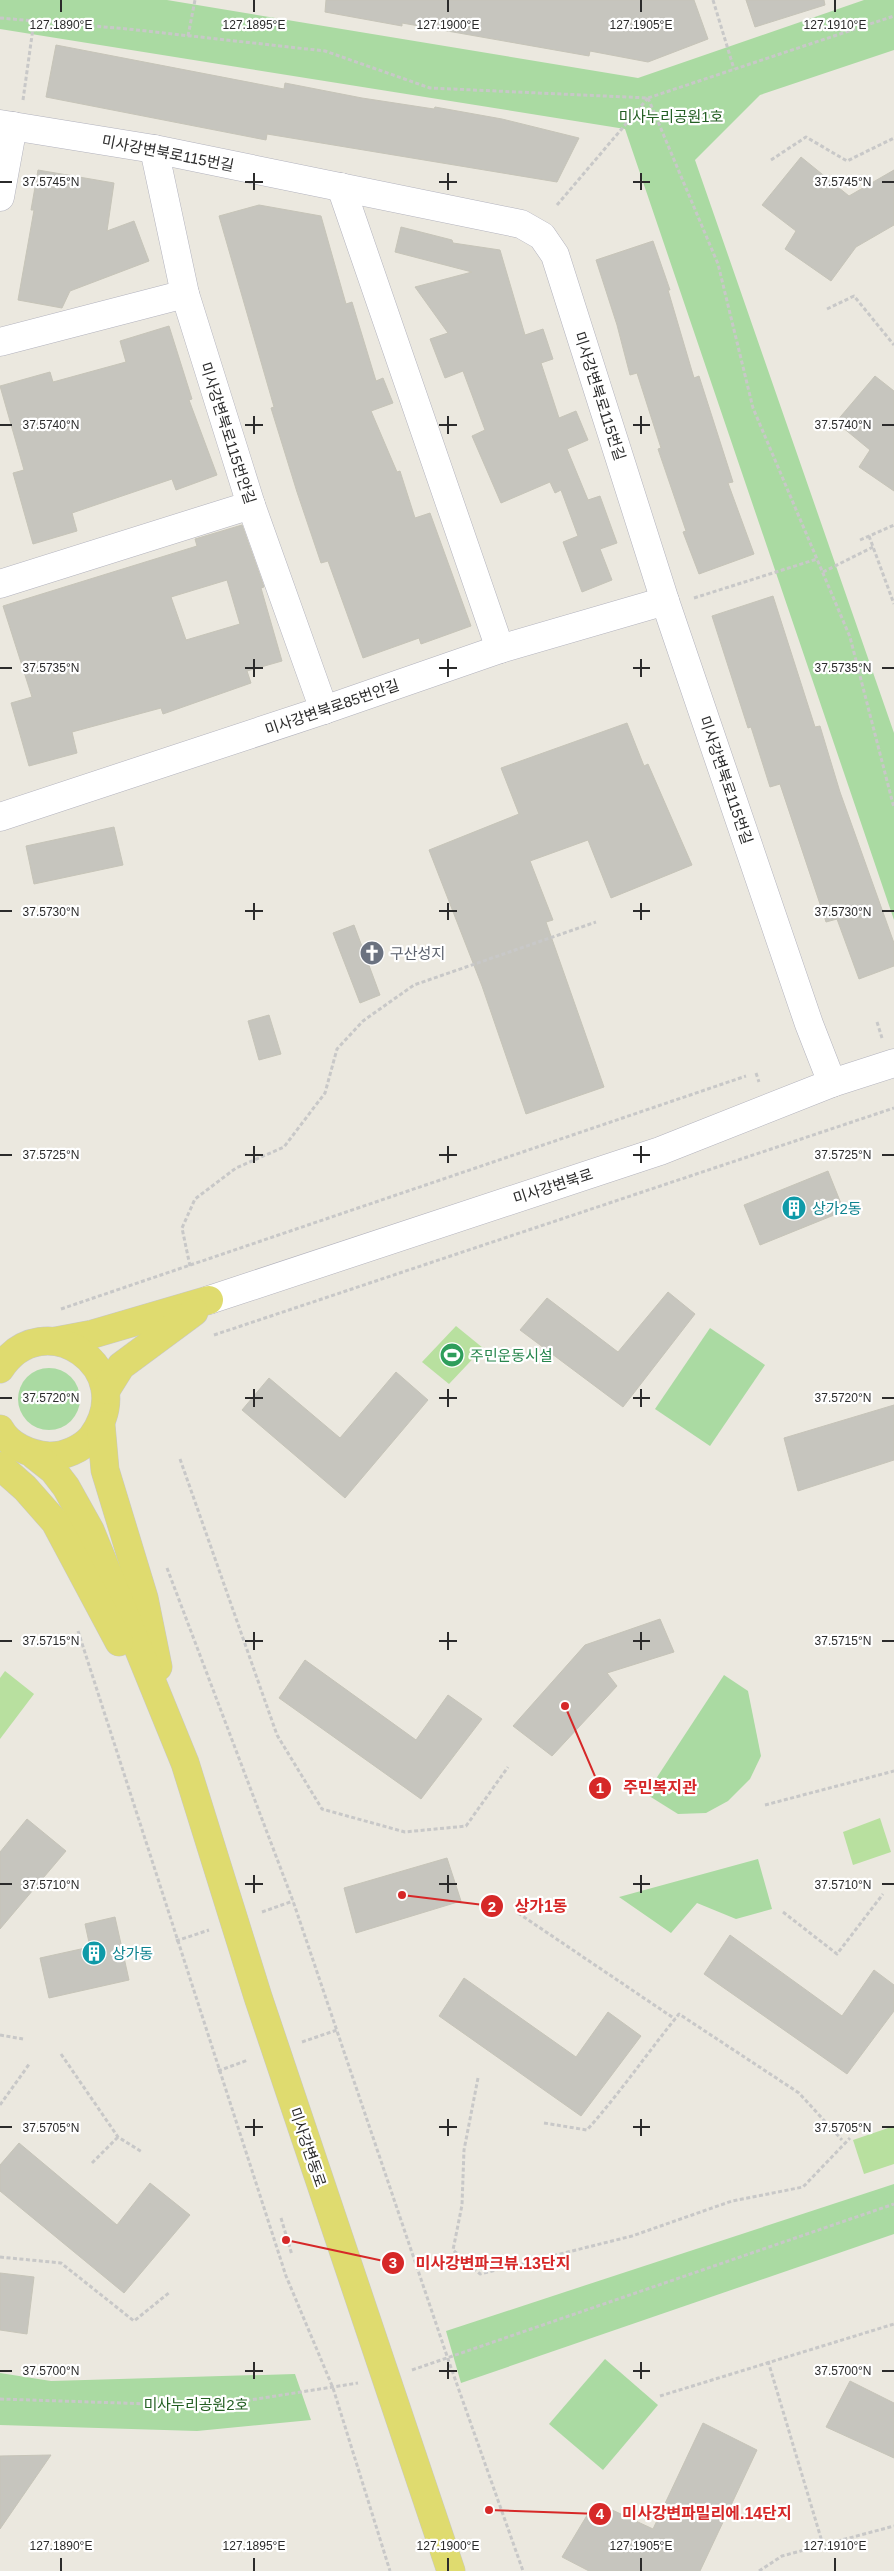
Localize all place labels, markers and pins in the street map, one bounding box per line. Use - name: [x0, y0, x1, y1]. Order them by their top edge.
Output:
- church icon: 구산성지: [359, 940, 385, 966]
- place label: 구산성지: [390, 945, 445, 962]
- building icon: 상가2동: [781, 1195, 807, 1221]
- place label: 상가2동: [812, 1200, 862, 1217]
- sports icon: 주민운동시설: [439, 1342, 465, 1368]
- place label: 주민운동시설: [470, 1347, 553, 1364]
- callout: 주민복지관: [588, 1772, 706, 1803]
- callout: 상가1동: [480, 1891, 578, 1922]
- building icon: 상가동: [81, 1940, 107, 1966]
- place label: 상가동: [112, 1945, 153, 1962]
- callout: 미사강변파크뷰.13단지: [381, 2247, 581, 2278]
- callout: 미사강변파밀리에.14단지: [588, 2498, 802, 2529]

